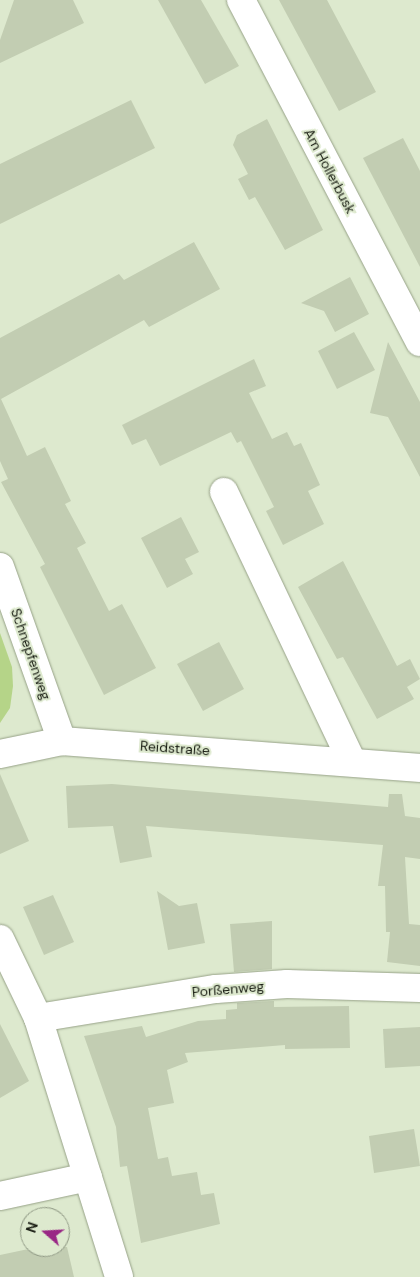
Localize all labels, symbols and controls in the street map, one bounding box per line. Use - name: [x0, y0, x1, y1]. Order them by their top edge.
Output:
- street label: Am Hollerbusk: [301, 126, 359, 216]
- street label: Schnepfenweg: [8, 606, 54, 702]
- street label: Reidstraße: [139, 737, 211, 759]
- street label: Porßenweg: [191, 977, 265, 1001]
- north arrow: [20, 1207, 70, 1257]
- text: N: [22, 1220, 42, 1235]

